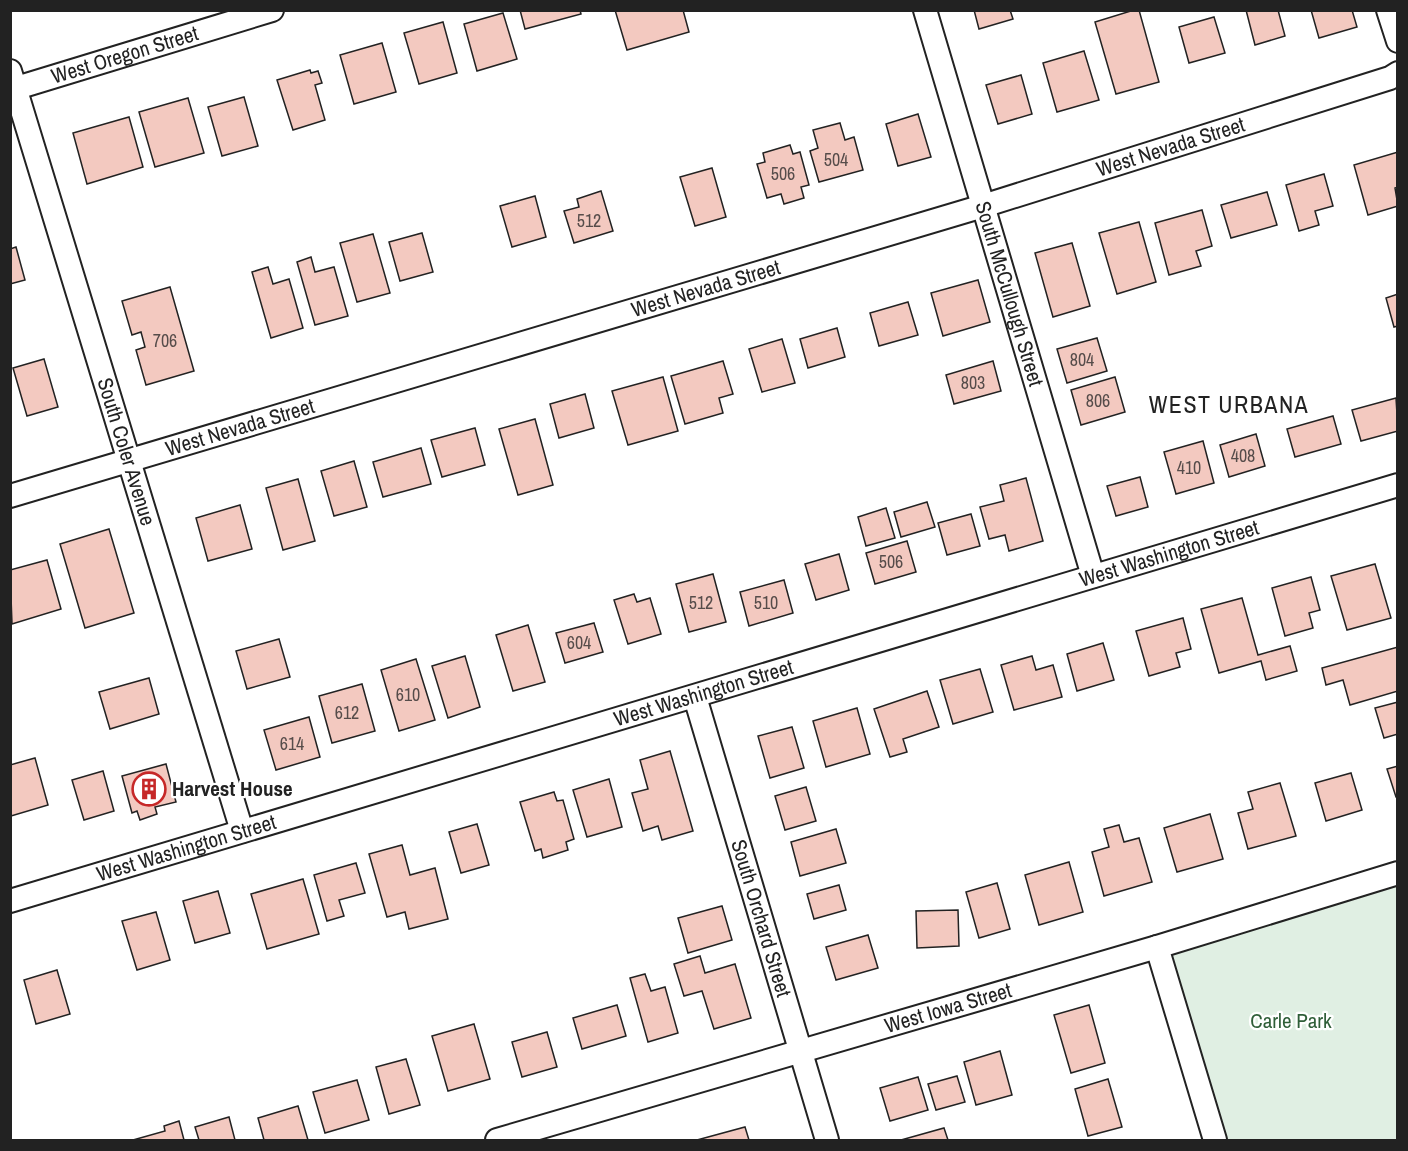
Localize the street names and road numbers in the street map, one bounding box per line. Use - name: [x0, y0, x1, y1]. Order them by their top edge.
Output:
- street label: West Oregon Street: [48, 18, 202, 91]
- street label: West Nevada Street: [1093, 110, 1248, 183]
- street label: South McCullough Street: [969, 198, 1051, 390]
- street label: West Nevada Street: [628, 252, 784, 324]
- street label: South Coler Avenue: [90, 374, 163, 529]
- street label: West Nevada Street: [162, 391, 318, 463]
- street label: West Washington Street: [1076, 513, 1262, 594]
- street label: West Washington Street: [610, 652, 797, 733]
- street label: West Washington Street: [93, 807, 279, 888]
- street label: South Orchard Street: [724, 836, 799, 1001]
- street label: West Iowa Street: [881, 975, 1015, 1040]

